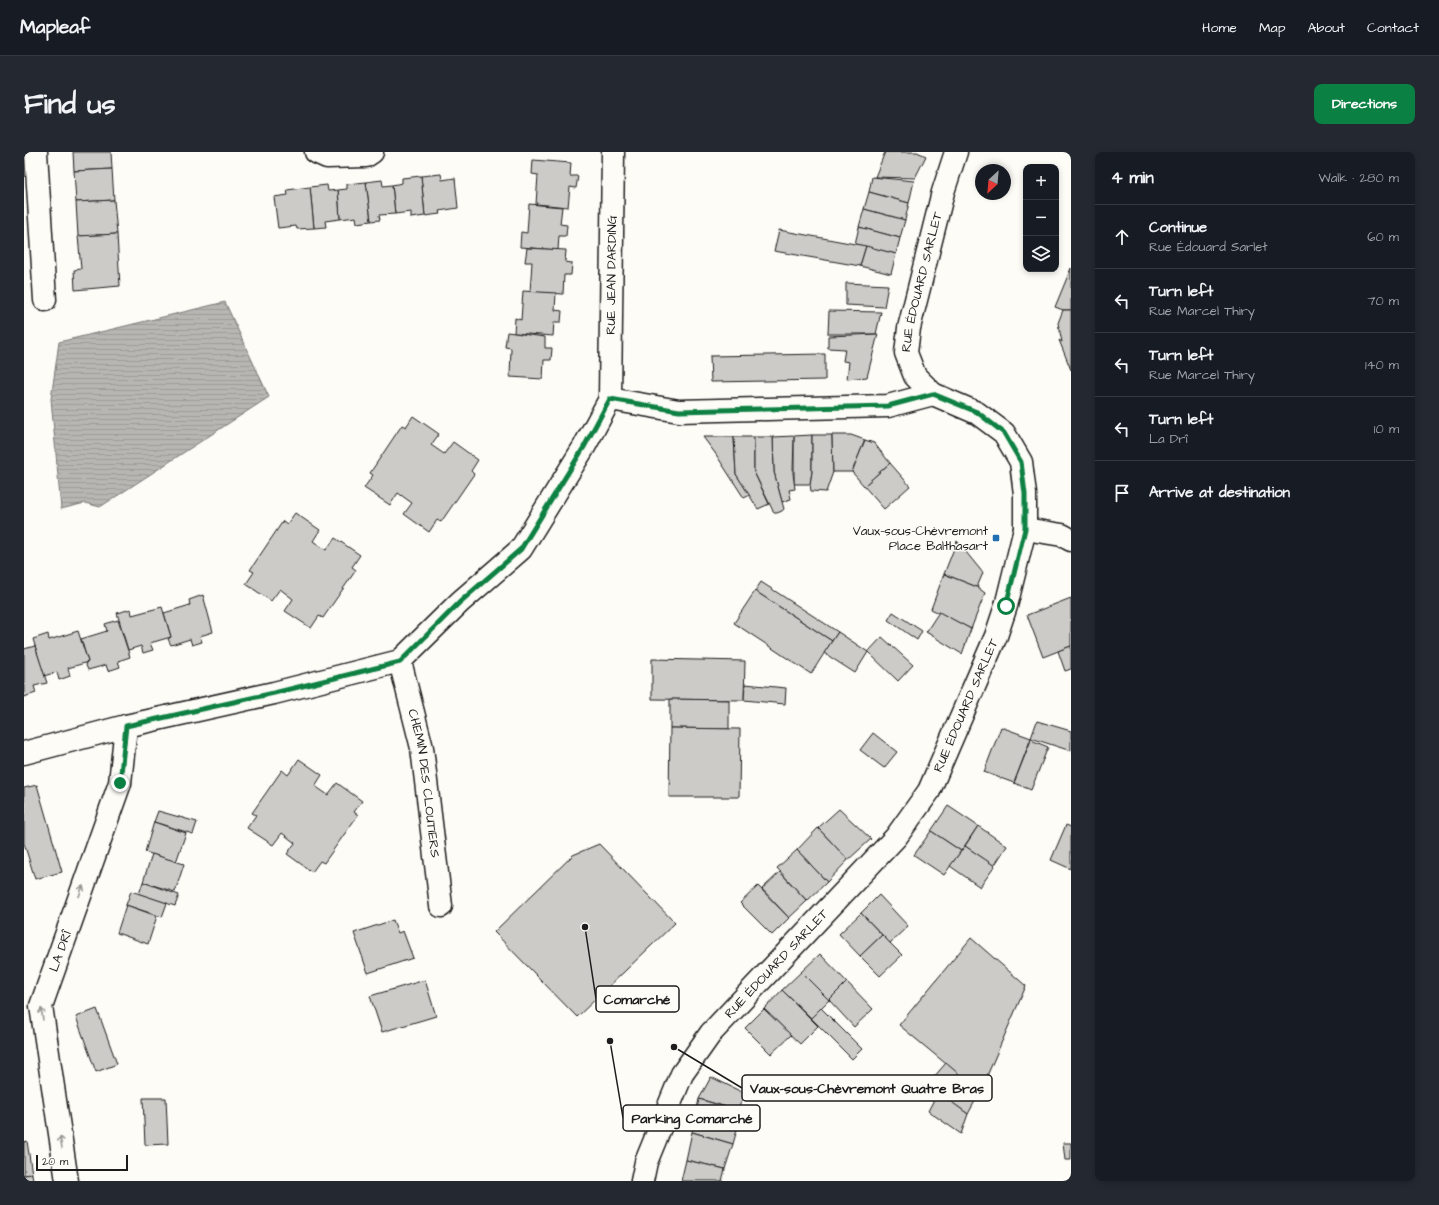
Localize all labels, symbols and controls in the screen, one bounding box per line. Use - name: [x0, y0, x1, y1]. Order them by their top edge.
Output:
- text: Mapleaf: [20, 14, 90, 41]
- text: Home: [1202, 18, 1237, 38]
- text: Map: [1259, 18, 1285, 38]
- text: About: [1307, 18, 1345, 38]
- text: Contact: [1367, 18, 1419, 38]
- button: Directions: [1314, 84, 1415, 124]
- text: Find us: [24, 85, 115, 124]
- north arrow: [975, 164, 1011, 200]
- map controls: [1023, 164, 1059, 272]
- button: +: [1023, 164, 1059, 200]
- text: 4 min: [1111, 166, 1154, 190]
- text: Walk · 280 m: [1318, 169, 1399, 187]
- button: −: [1023, 200, 1059, 236]
- street label: RUE ÉDOUARD SARLET: [897, 209, 947, 353]
- street label: RUE JEAN DARDING: [602, 215, 621, 335]
- text: Continue: [1149, 217, 1207, 238]
- icon: ahead: [1111, 226, 1133, 248]
- text: 60 m: [1367, 228, 1399, 246]
- button: layers: [1023, 236, 1059, 272]
- text: Rue Édouard Sarlet: [1149, 238, 1268, 256]
- text: Turn left: [1149, 281, 1213, 302]
- icon: left: [1111, 290, 1133, 312]
- text: 70 m: [1367, 292, 1399, 310]
- text: Rue Marcel Thiry: [1149, 302, 1255, 320]
- text: Turn left: [1149, 345, 1213, 366]
- icon: left: [1111, 354, 1133, 376]
- text: 140 m: [1365, 356, 1399, 374]
- text: Rue Marcel Thiry: [1149, 366, 1255, 384]
- text: Turn left: [1149, 409, 1213, 430]
- icon: left: [1111, 418, 1133, 440]
- text: 10 m: [1374, 420, 1399, 438]
- text: La Drî: [1149, 430, 1187, 448]
- icon: arrive: [1111, 482, 1133, 504]
- text: Arrive at destination: [1149, 482, 1290, 503]
- place label: Vaux-sous-Chèvremont Place Balthasart: [853, 522, 989, 555]
- marker: Vaux-sous-Chèvremont Place Balthasart: [991, 533, 1001, 543]
- route start: [997, 597, 1015, 615]
- street label: RUE ÉDOUARD SARLET: [929, 635, 1003, 775]
- street label: CHEMIN DES CLOUTIERS: [403, 707, 444, 859]
- route end: [111, 774, 129, 792]
- one-way arrow: [78, 885, 86, 897]
- street label: RUE ÉDOUARD SARLET: [721, 905, 833, 1022]
- street label: LA DRÎ: [45, 927, 76, 974]
- callout: Comarché: [596, 986, 679, 1012]
- text: Comarché: [604, 990, 671, 1010]
- one-way arrow: [38, 1008, 46, 1021]
- callout: Vaux-sous-Chèvremont Quatre Bras: [742, 1075, 992, 1101]
- text: Vaux-sous-Chèvremont Quatre Bras: [749, 1079, 984, 1099]
- callout: Parking Comarché: [623, 1105, 760, 1131]
- text: Parking Comarché: [631, 1109, 753, 1130]
- one-way arrow: [57, 1136, 65, 1149]
- scale bar: [36, 1153, 128, 1172]
- text: 20 m: [42, 1154, 68, 1169]

